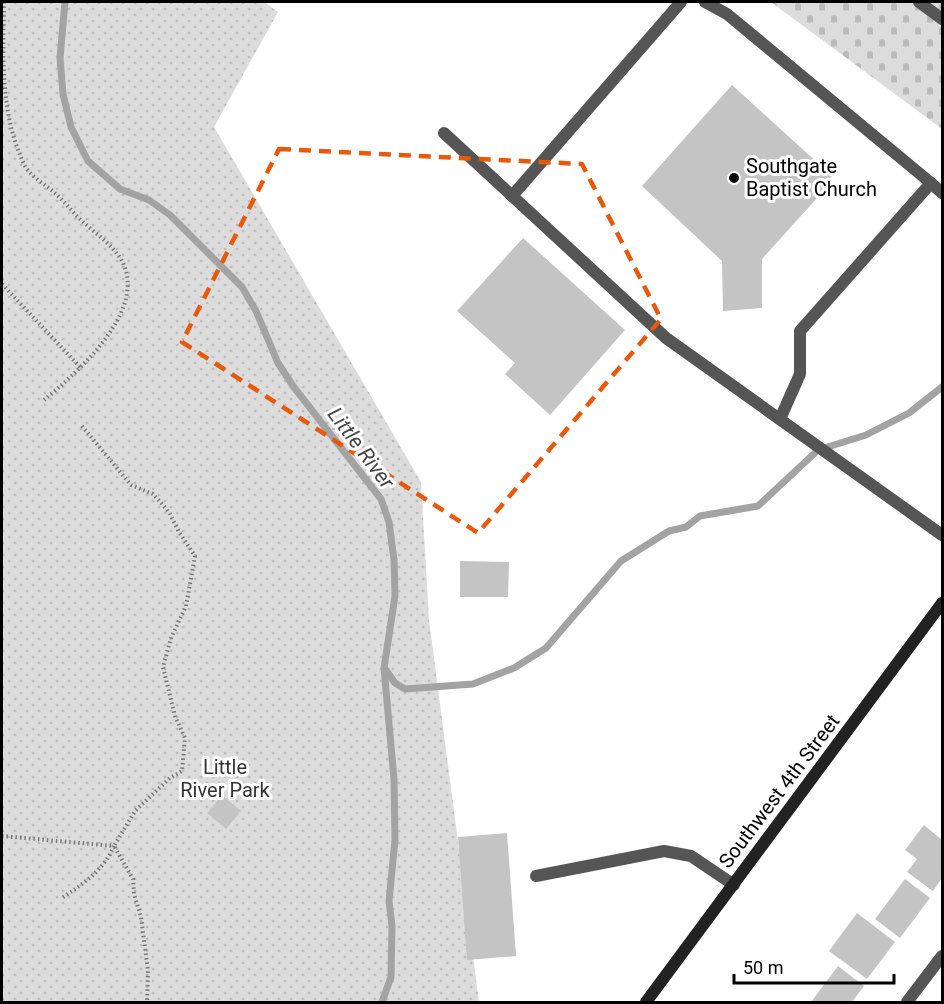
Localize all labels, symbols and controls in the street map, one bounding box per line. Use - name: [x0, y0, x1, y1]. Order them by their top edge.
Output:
- place label: Southgate Baptist Church: [746, 154, 877, 201]
- marker: Southgate Baptist Church: [727, 171, 741, 185]
- water label: Little River: [323, 403, 400, 494]
- street label: Southwest 4th Street: [713, 710, 845, 872]
- park label: Little River Park: [180, 755, 271, 802]
- scale bar: [734, 947, 894, 985]
- text: 50 m: [743, 957, 783, 978]

